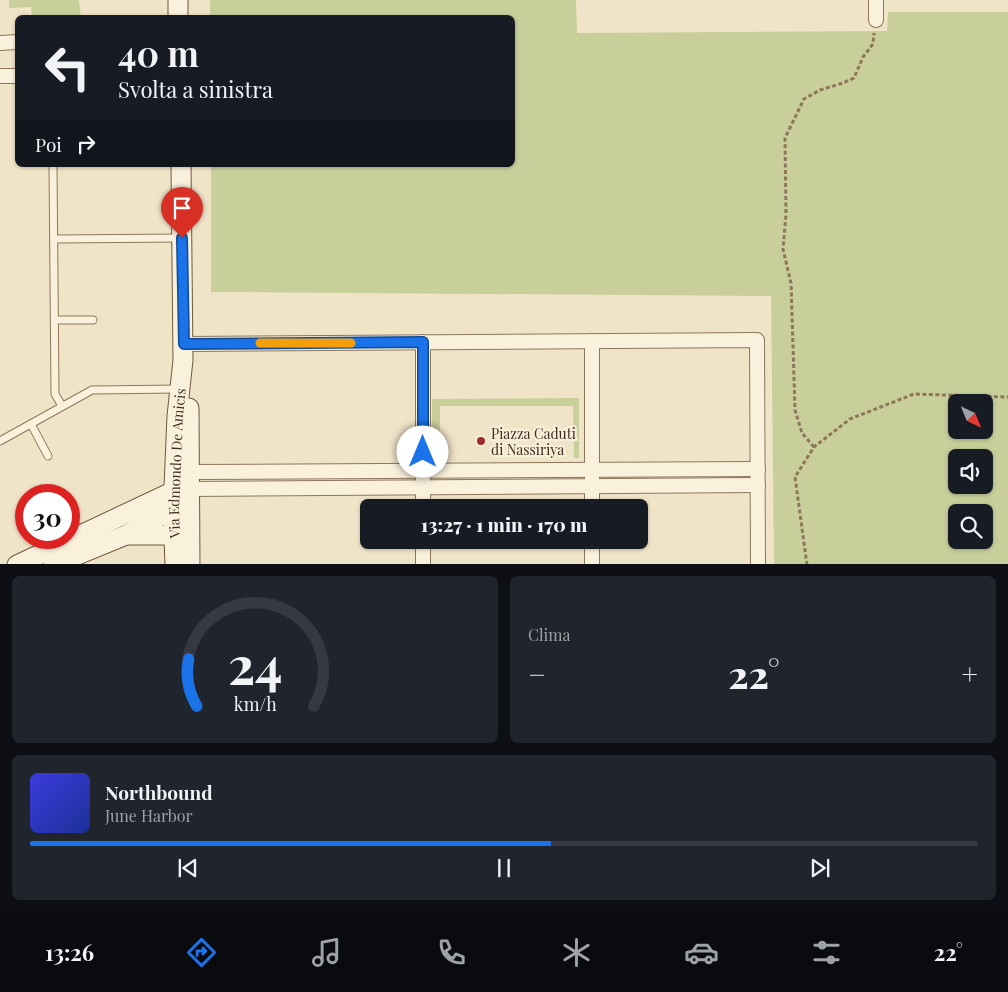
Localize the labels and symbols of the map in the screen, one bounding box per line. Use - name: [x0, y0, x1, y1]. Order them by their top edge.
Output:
- pin: [161, 187, 203, 238]
- street label: Via Edmondo De Amicis: [163, 387, 189, 539]
- north arrow: [948, 394, 992, 439]
- place label: Piazza Caduti di Nassiriya: [491, 424, 576, 459]
- position arrow: [396, 425, 448, 477]
- marker: Piazza Caduti di Nassiriya: [475, 435, 487, 447]
- speed limit sign: 30: [15, 484, 80, 549]

